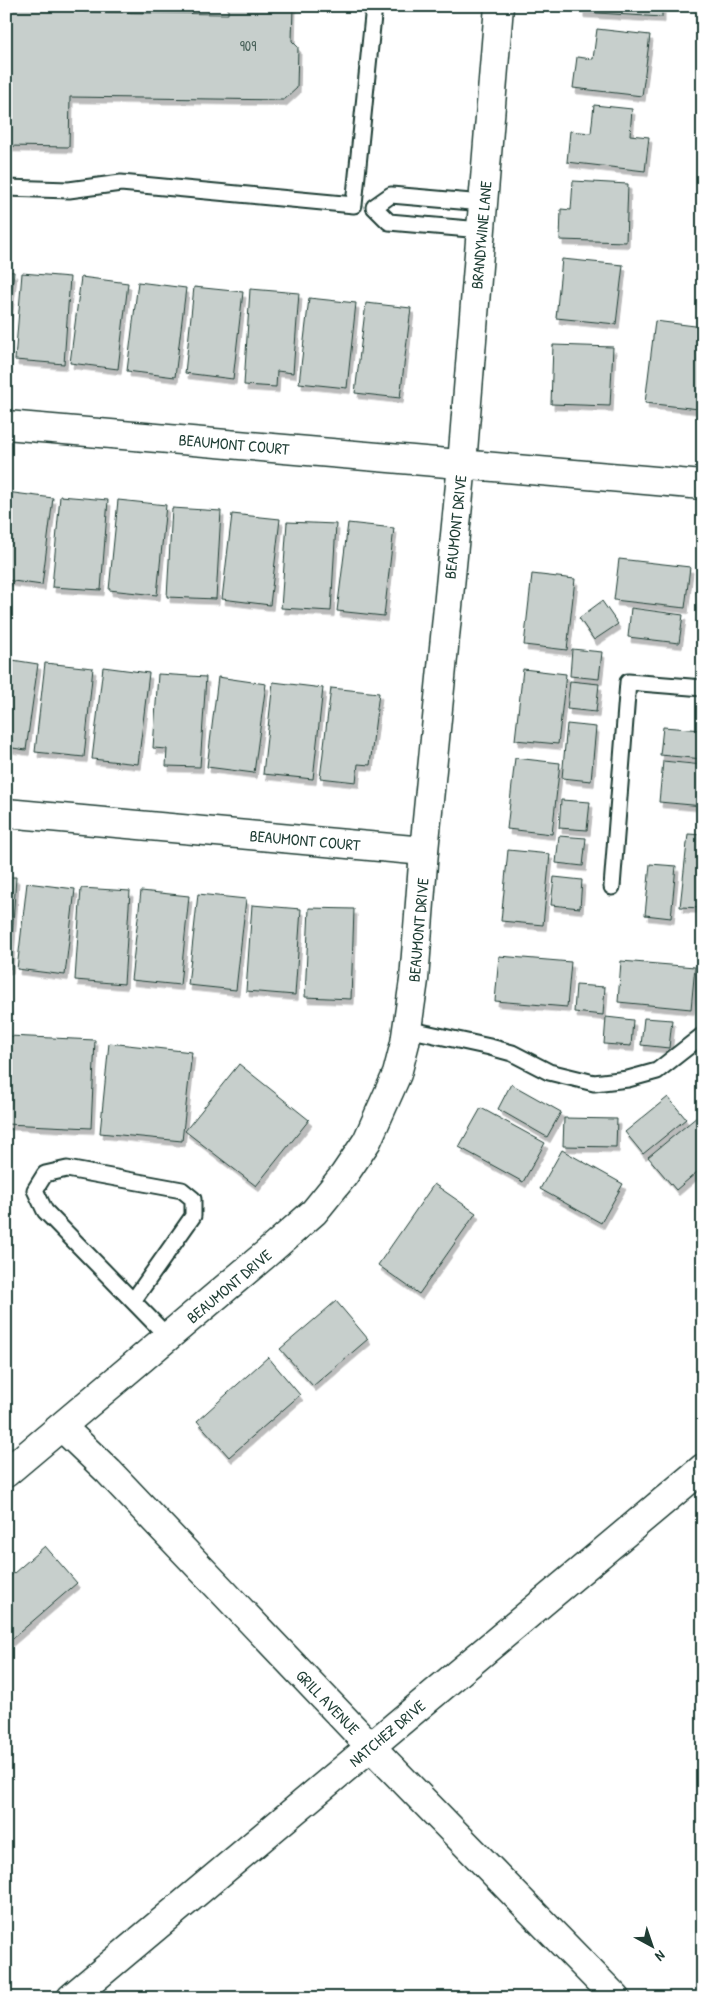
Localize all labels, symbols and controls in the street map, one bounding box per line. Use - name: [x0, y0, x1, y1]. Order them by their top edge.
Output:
- house number: 909: [240, 36, 256, 55]
- street label: BRANDYWINE LANE: [465, 180, 497, 290]
- street label: BEAUMONT COURT: [178, 428, 291, 460]
- street label: BEAUMONT DRIVE: [439, 474, 471, 580]
- street label: BEAUMONT COURT: [249, 824, 362, 856]
- street label: BEAUMONT DRIVE: [402, 877, 434, 983]
- street label: BEAUMONT DRIVE: [182, 1244, 276, 1328]
- street label: GRILL AVENUE: [291, 1665, 365, 1739]
- street label: NATCHEZ DRIVE: [344, 1694, 430, 1772]
- north arrow: [626, 1922, 676, 1972]
- text: N: [651, 1947, 670, 1966]

